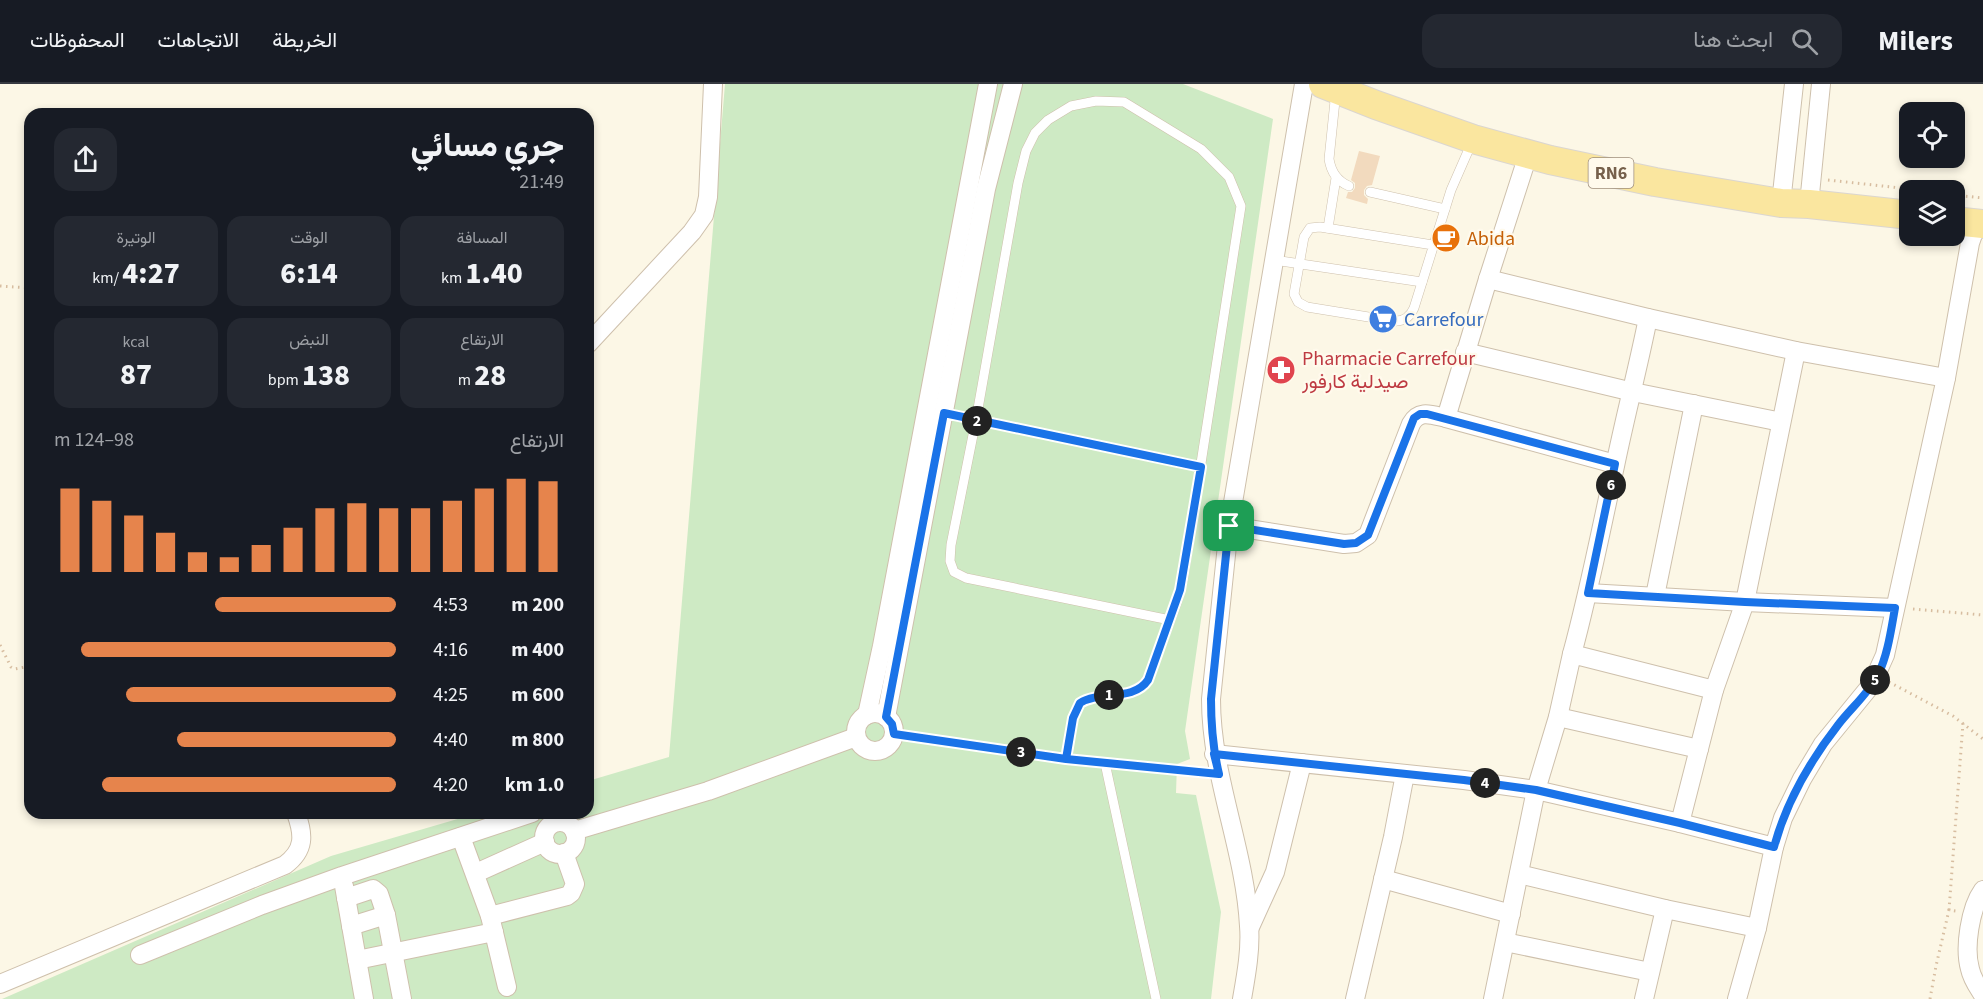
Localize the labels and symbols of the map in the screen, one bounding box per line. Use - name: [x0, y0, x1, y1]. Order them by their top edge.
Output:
- road number: RN6: [1588, 158, 1634, 188]
- cafe icon: Abida: [1430, 222, 1462, 254]
- place label: Abida: [1467, 225, 1515, 253]
- supermarket icon: Carrefour: [1367, 303, 1399, 335]
- place label: Carrefour: [1404, 306, 1483, 334]
- place label: Pharmacie Carrefour صيدلية كارفور: [1301, 345, 1475, 396]
- pharmacy icon: Pharmacie Carrefour صيدلية كارفور: [1265, 354, 1297, 386]
- pin: 2: [962, 406, 992, 436]
- pin: 6: [1596, 470, 1626, 500]
- pin: [1203, 500, 1254, 551]
- pin: 5: [1860, 665, 1890, 695]
- pin: 1: [1094, 680, 1124, 710]
- pin: 3: [1006, 737, 1036, 767]
- pin: 4: [1470, 768, 1500, 798]

